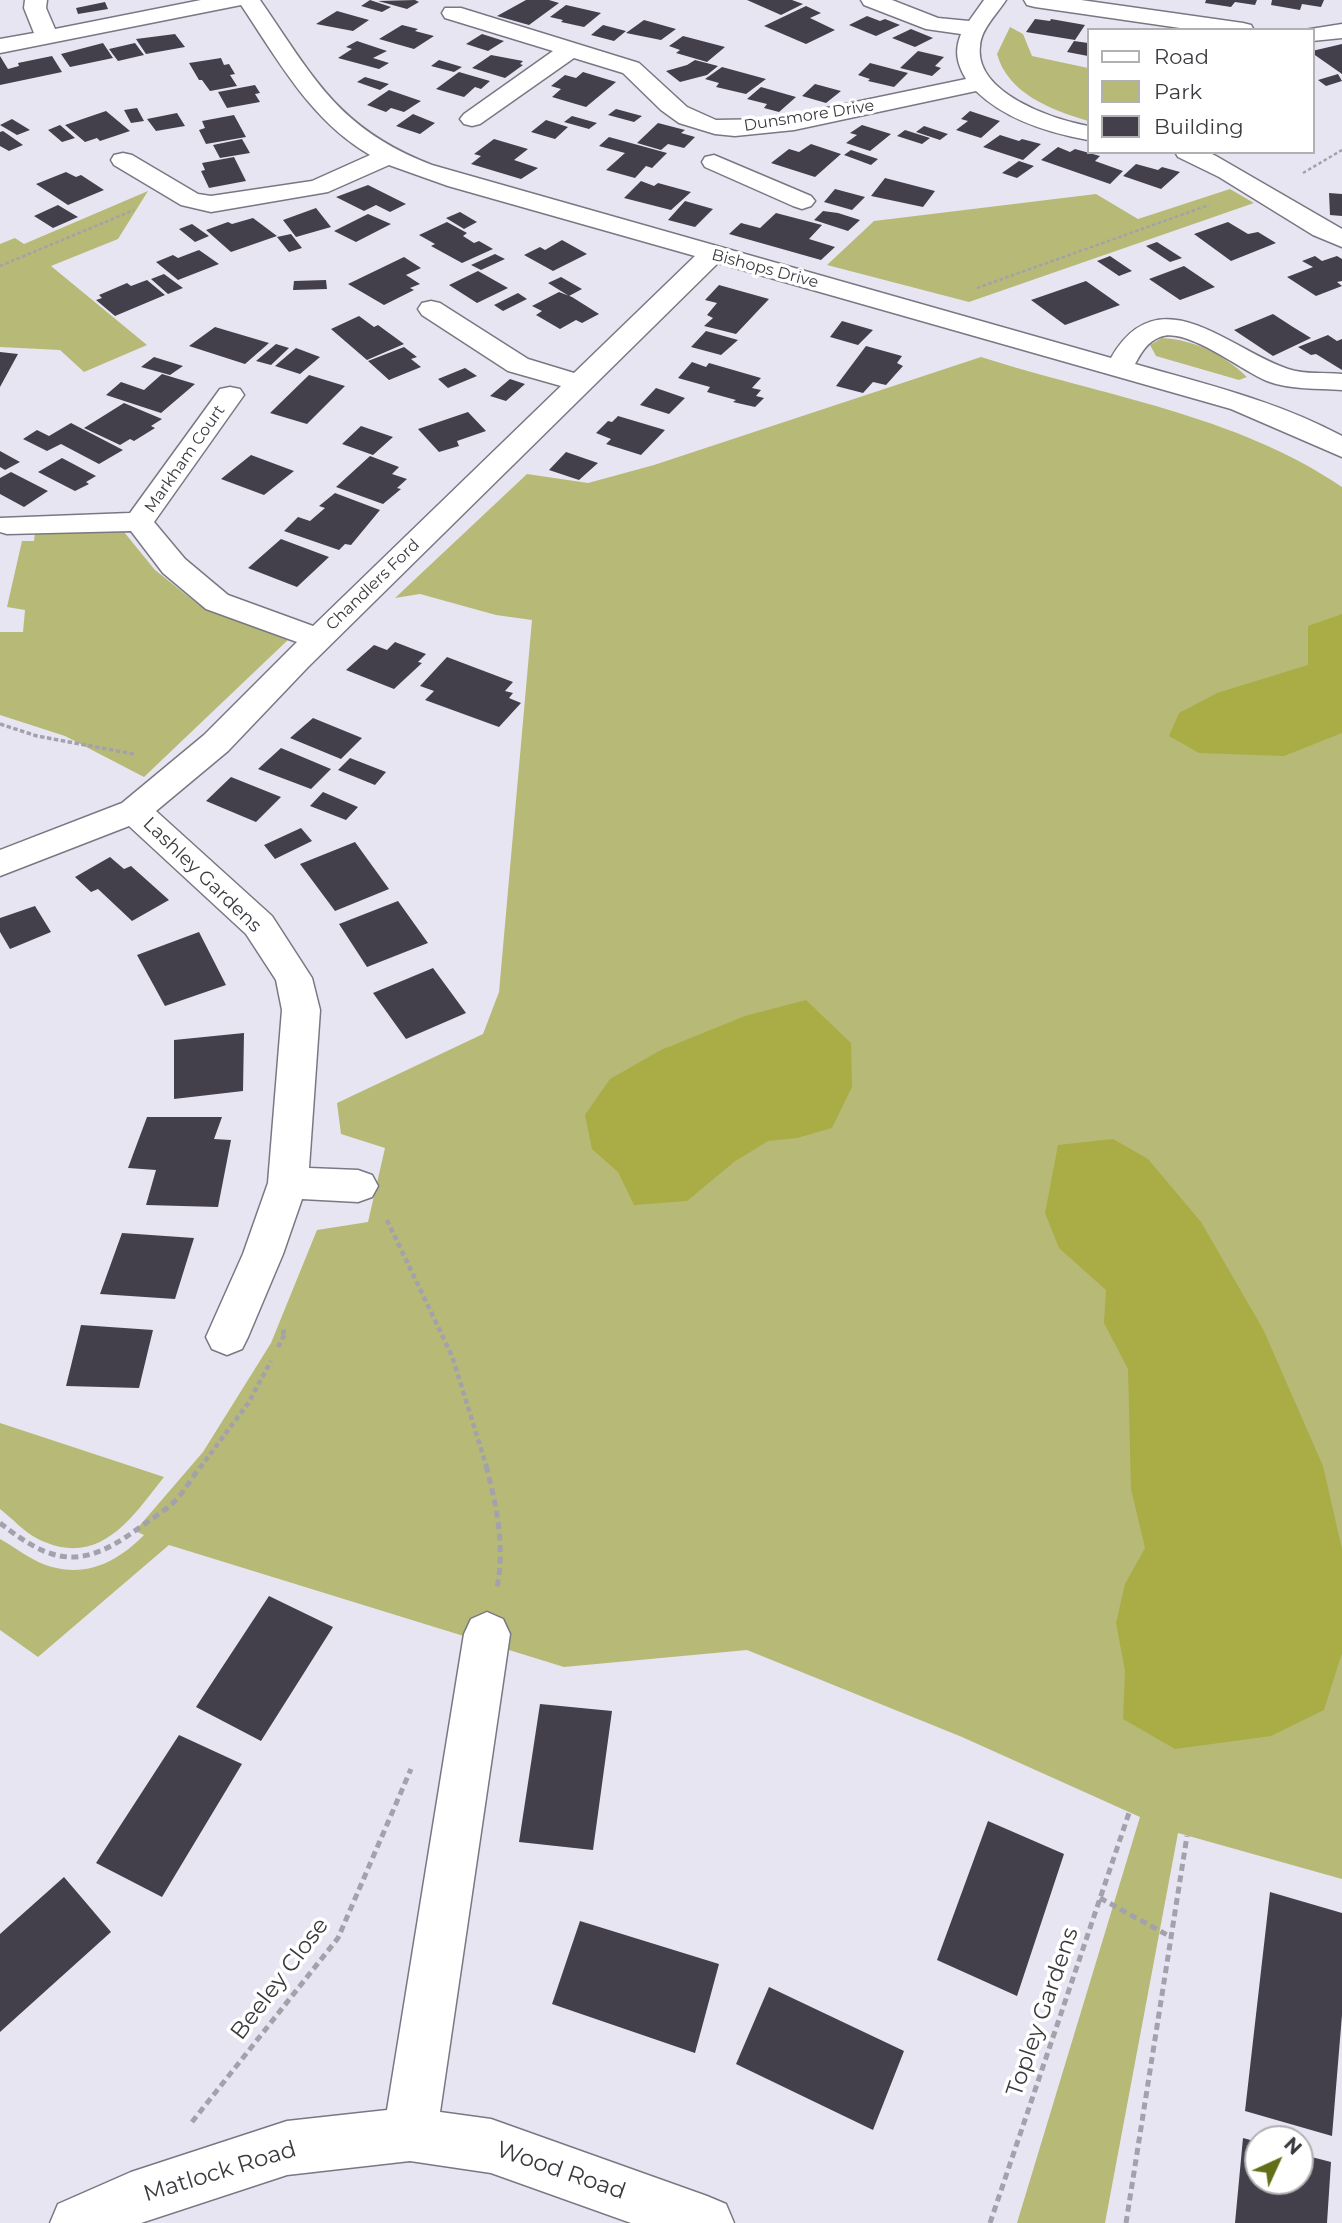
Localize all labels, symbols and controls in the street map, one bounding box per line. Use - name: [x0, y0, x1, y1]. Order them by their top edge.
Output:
- legend: [1086, 28, 1314, 154]
- text: Road: [1154, 44, 1209, 69]
- text: Park: [1154, 79, 1202, 104]
- street label: Dunsmore Drive: [743, 96, 875, 136]
- text: Building: [1154, 114, 1244, 139]
- street label: Bishops Drive: [709, 246, 821, 292]
- street label: Markham Court: [141, 402, 229, 516]
- street label: Chandlers Ford: [322, 536, 424, 634]
- street label: Lashley Gardens: [138, 813, 266, 937]
- street label: Beeley Close: [225, 1913, 335, 2045]
- street label: Topley Gardens: [1001, 1924, 1085, 2100]
- north arrow: [1244, 2125, 1314, 2195]
- text: N: [1279, 2133, 1306, 2160]
- street label: Matlock Road: [140, 2136, 300, 2208]
- street label: Wood Road: [493, 2136, 629, 2206]

